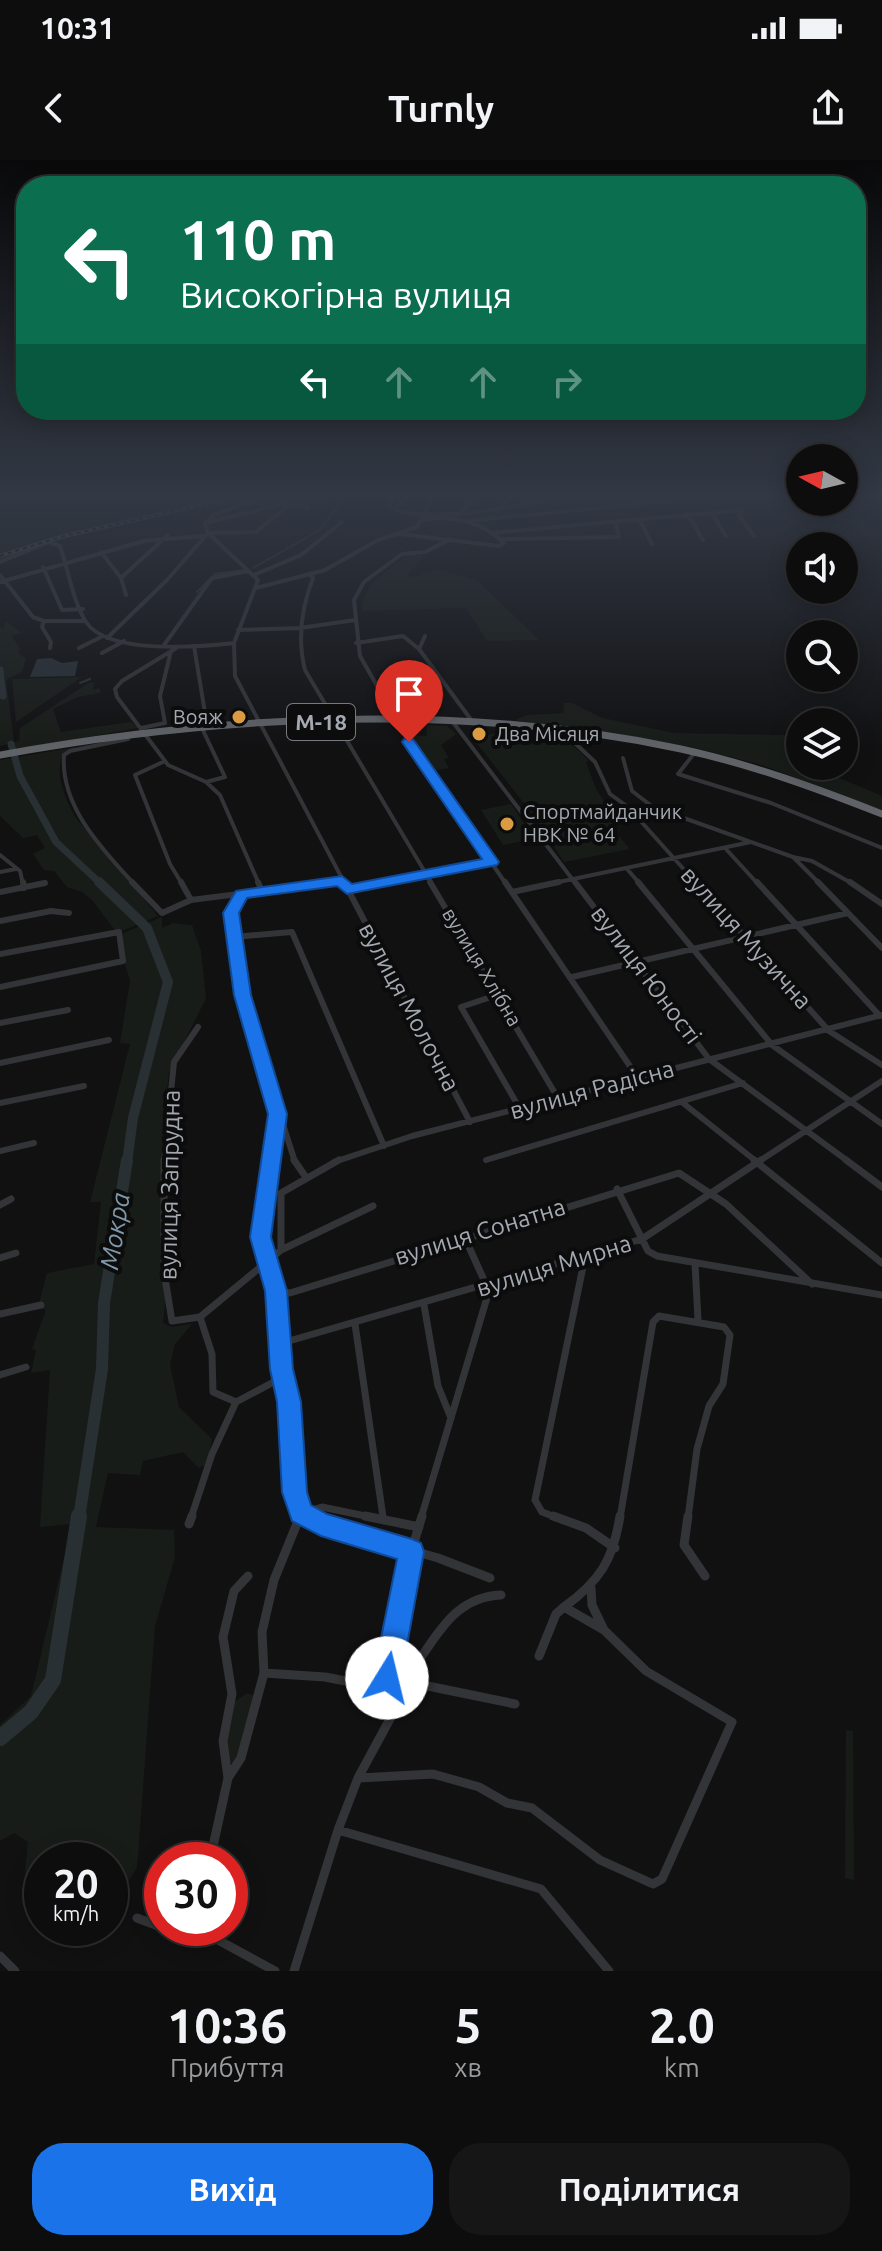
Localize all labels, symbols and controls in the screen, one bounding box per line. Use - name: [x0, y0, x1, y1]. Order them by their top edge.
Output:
- text: 10:31: [40, 11, 115, 45]
- icon: back: [32, 86, 76, 130]
- icon: share: [806, 86, 850, 130]
- text: Turnly: [388, 88, 494, 129]
- icon: left: [48, 208, 152, 312]
- text: 110 m: [180, 208, 336, 271]
- text: Високогірна вулиця: [180, 274, 512, 315]
- icon: left: [293, 360, 337, 404]
- icon: ahead: [377, 360, 421, 404]
- icon: ahead: [461, 360, 505, 404]
- icon: right: [545, 360, 589, 404]
- north arrow: [786, 444, 858, 516]
- map controls: [786, 444, 858, 780]
- button: sound: [786, 532, 858, 604]
- button: search: [786, 620, 858, 692]
- pin: [375, 660, 443, 742]
- icon: arrive: [387, 672, 431, 716]
- road number: М-18: [287, 704, 355, 740]
- place label: Вояж: [173, 705, 223, 728]
- marker: Вояж: [230, 708, 248, 726]
- button: layers: [786, 708, 858, 780]
- place label: Два Місяця: [495, 722, 600, 745]
- marker: Два Місяця: [470, 725, 488, 743]
- place label: Спортмайданчик НВК № 64: [523, 800, 682, 846]
- marker: Спортмайданчик НВК № 64: [498, 815, 516, 833]
- street label: вулиця Музична: [675, 861, 817, 1014]
- street label: вулиця Юності: [586, 900, 707, 1049]
- street label: вулиця Хлібна: [438, 903, 527, 1030]
- street label: вулиця Молочна: [354, 918, 465, 1096]
- street label: вулиця Радісна: [507, 1055, 677, 1124]
- street label: вулиця Запрудна: [154, 1090, 185, 1280]
- water label: Мокра: [94, 1190, 135, 1271]
- street label: вулиця Сонатна: [391, 1193, 568, 1270]
- street label: вулиця Мирна: [473, 1229, 635, 1302]
- position arrow: [345, 1636, 429, 1720]
- speed limit sign: 30: [144, 1842, 248, 1946]
- text: 20: [53, 1861, 99, 1906]
- text: km/h: [53, 1902, 99, 1925]
- text: 10:36: [167, 1998, 287, 2052]
- text: 5: [455, 1998, 482, 2052]
- text: 2.0: [649, 1998, 715, 2052]
- text: Прибуття: [170, 2053, 284, 2082]
- text: хв: [454, 2053, 482, 2082]
- text: km: [664, 2053, 700, 2082]
- button: Вихід: [32, 2143, 433, 2235]
- button: Поділитися: [449, 2143, 850, 2235]

